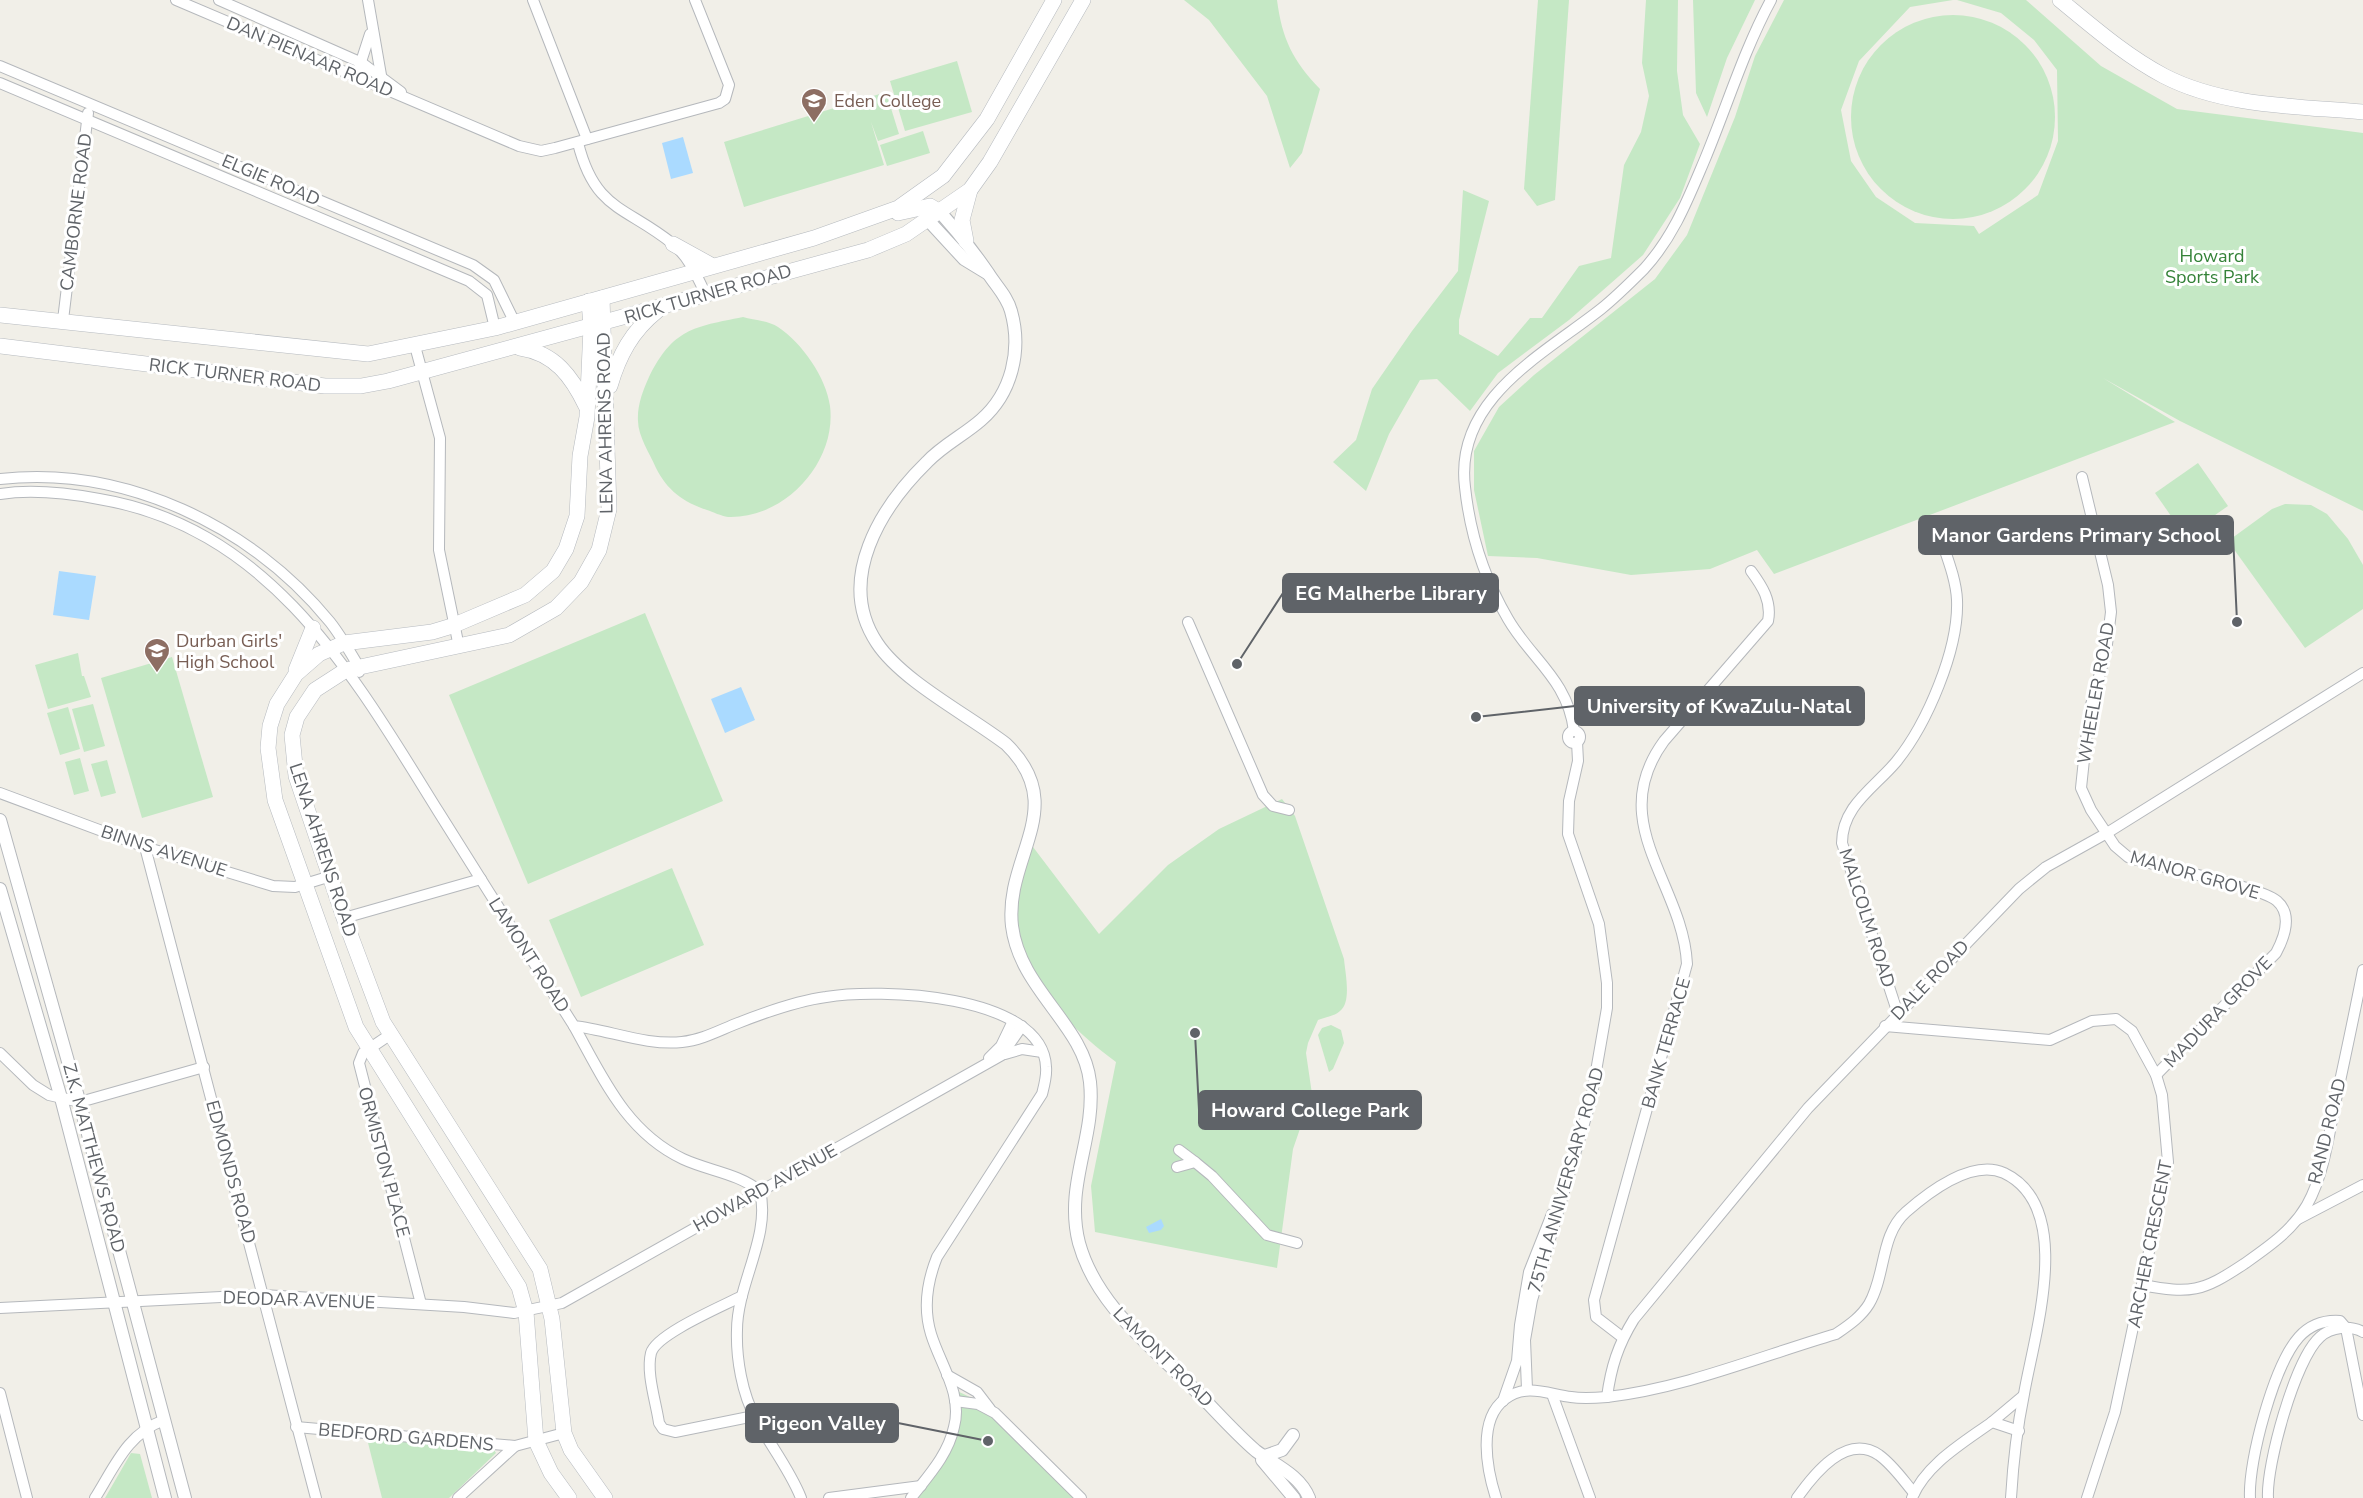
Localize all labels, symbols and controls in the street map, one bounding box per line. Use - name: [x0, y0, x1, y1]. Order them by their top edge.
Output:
- street label: DAN PIENAAR ROAD: [223, 11, 397, 103]
- school or university icon: Eden College: [799, 86, 829, 124]
- place label: Eden College: [834, 89, 941, 113]
- street label: CAMBORNE ROAD: [54, 132, 98, 292]
- street label: ELGIE ROAD: [218, 149, 324, 211]
- park label: Howard Sports Park: [2165, 244, 2260, 289]
- street label: RICK TURNER ROAD: [621, 259, 795, 329]
- street label: LENA AHRENS ROAD: [591, 332, 619, 514]
- street label: RICK TURNER ROAD: [148, 353, 322, 397]
- callout: Manor Gardens Primary School: [1919, 516, 2233, 554]
- text: Manor Gardens Primary School: [1931, 522, 2221, 549]
- callout: EG Malherbe Library: [1283, 574, 1498, 612]
- text: EG Malherbe Library: [1295, 580, 1487, 607]
- street label: WHEELER ROAD: [2072, 620, 2120, 766]
- place label: Durban Girls' High School: [176, 629, 282, 674]
- school or university icon: Durban Girls' High School: [142, 636, 172, 674]
- callout: University of KwaZulu-Natal: [1575, 687, 1864, 725]
- text: University of KwaZulu-Natal: [1587, 693, 1852, 720]
- street label: LENA AHRENS ROAD: [284, 760, 362, 940]
- street label: BINNS AVENUE: [98, 819, 230, 883]
- street label: MALCOLM ROAD: [1833, 845, 1901, 991]
- street label: MANOR GROVE: [2127, 845, 2263, 905]
- street label: LAMONT ROAD: [483, 893, 575, 1017]
- street label: DALE ROAD: [1886, 935, 1974, 1025]
- street label: MADURA GROVE: [2159, 951, 2277, 1073]
- street label: BANK TERRACE: [1636, 975, 1696, 1111]
- street label: Z.K. MATTHEWS ROAD: [57, 1060, 131, 1256]
- street label: 75TH ANNIVERSARY ROAD: [1522, 1064, 1610, 1296]
- street label: RAND ROAD: [2302, 1076, 2352, 1186]
- street label: ORMISTON PLACE: [352, 1084, 416, 1240]
- callout: Howard College Park: [1199, 1091, 1421, 1129]
- text: Howard College Park: [1211, 1097, 1410, 1124]
- street label: EDMONDS ROAD: [200, 1098, 262, 1246]
- street label: HOWARD AVENUE: [689, 1138, 841, 1238]
- street label: ARCHER CRESCENT: [2122, 1158, 2178, 1330]
- street label: DEODAR AVENUE: [222, 1285, 376, 1315]
- street label: LAMONT ROAD: [1108, 1302, 1218, 1412]
- callout: Pigeon Valley: [746, 1404, 898, 1442]
- text: Pigeon Valley: [758, 1410, 886, 1437]
- street label: BEDFORD GARDENS: [317, 1417, 495, 1457]

